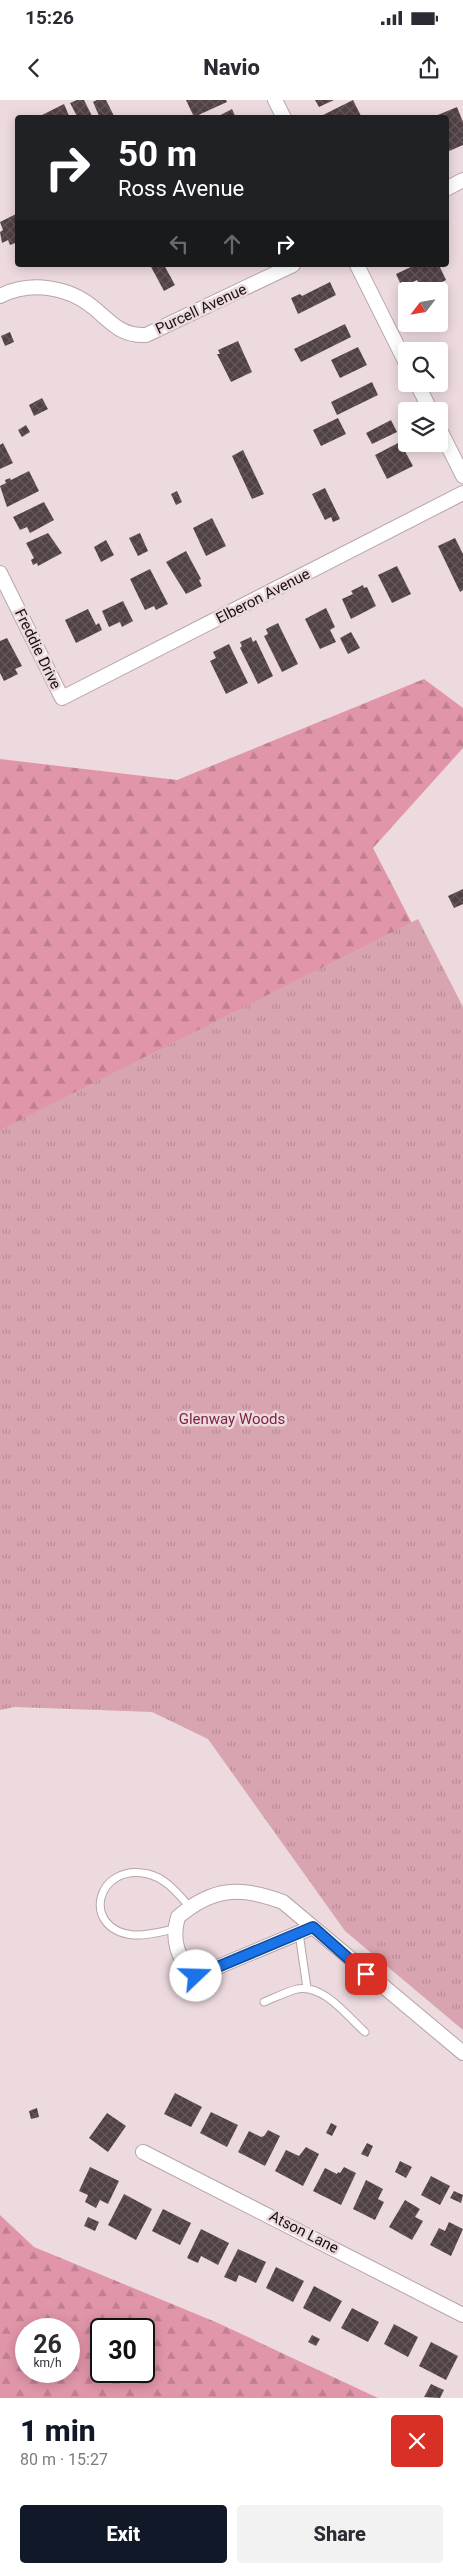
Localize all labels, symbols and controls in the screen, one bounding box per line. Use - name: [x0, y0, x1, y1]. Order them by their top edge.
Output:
- text: 15:26: [25, 6, 74, 29]
- icon: back: [20, 54, 48, 82]
- icon: share: [415, 54, 443, 82]
- text: Navio: [203, 55, 260, 80]
- text: 50 m: [118, 134, 197, 175]
- icon: right: [35, 135, 100, 200]
- text: Ross Avenue: [118, 176, 244, 201]
- icon: left: [165, 230, 193, 258]
- icon: ahead: [218, 230, 246, 258]
- icon: right: [271, 230, 299, 258]
- street label: Purcell Avenue: [153, 280, 249, 338]
- north arrow: [398, 282, 448, 332]
- map controls: [398, 282, 448, 452]
- button: search: [398, 342, 448, 392]
- button: layers: [398, 402, 448, 452]
- street label: Elberon Avenue: [213, 565, 313, 627]
- street label: Freddie Drive: [11, 606, 65, 692]
- park label: Glenway Woods: [179, 1410, 285, 1428]
- position arrow: [169, 1949, 221, 2001]
- pin: [345, 1953, 387, 1995]
- icon: arrive: [352, 1960, 380, 1988]
- street label: Atson Lane: [266, 2207, 342, 2257]
- speed limit sign: 30: [90, 2318, 155, 2383]
- text: 26: [33, 2330, 62, 2359]
- text: km/h: [33, 2356, 62, 2370]
- text: 1 min: [20, 2413, 96, 2448]
- button: close: [391, 2415, 443, 2467]
- text: 80 m · 15:27: [20, 2450, 108, 2469]
- button: Exit: [20, 2505, 227, 2563]
- button: Share: [237, 2505, 443, 2563]

